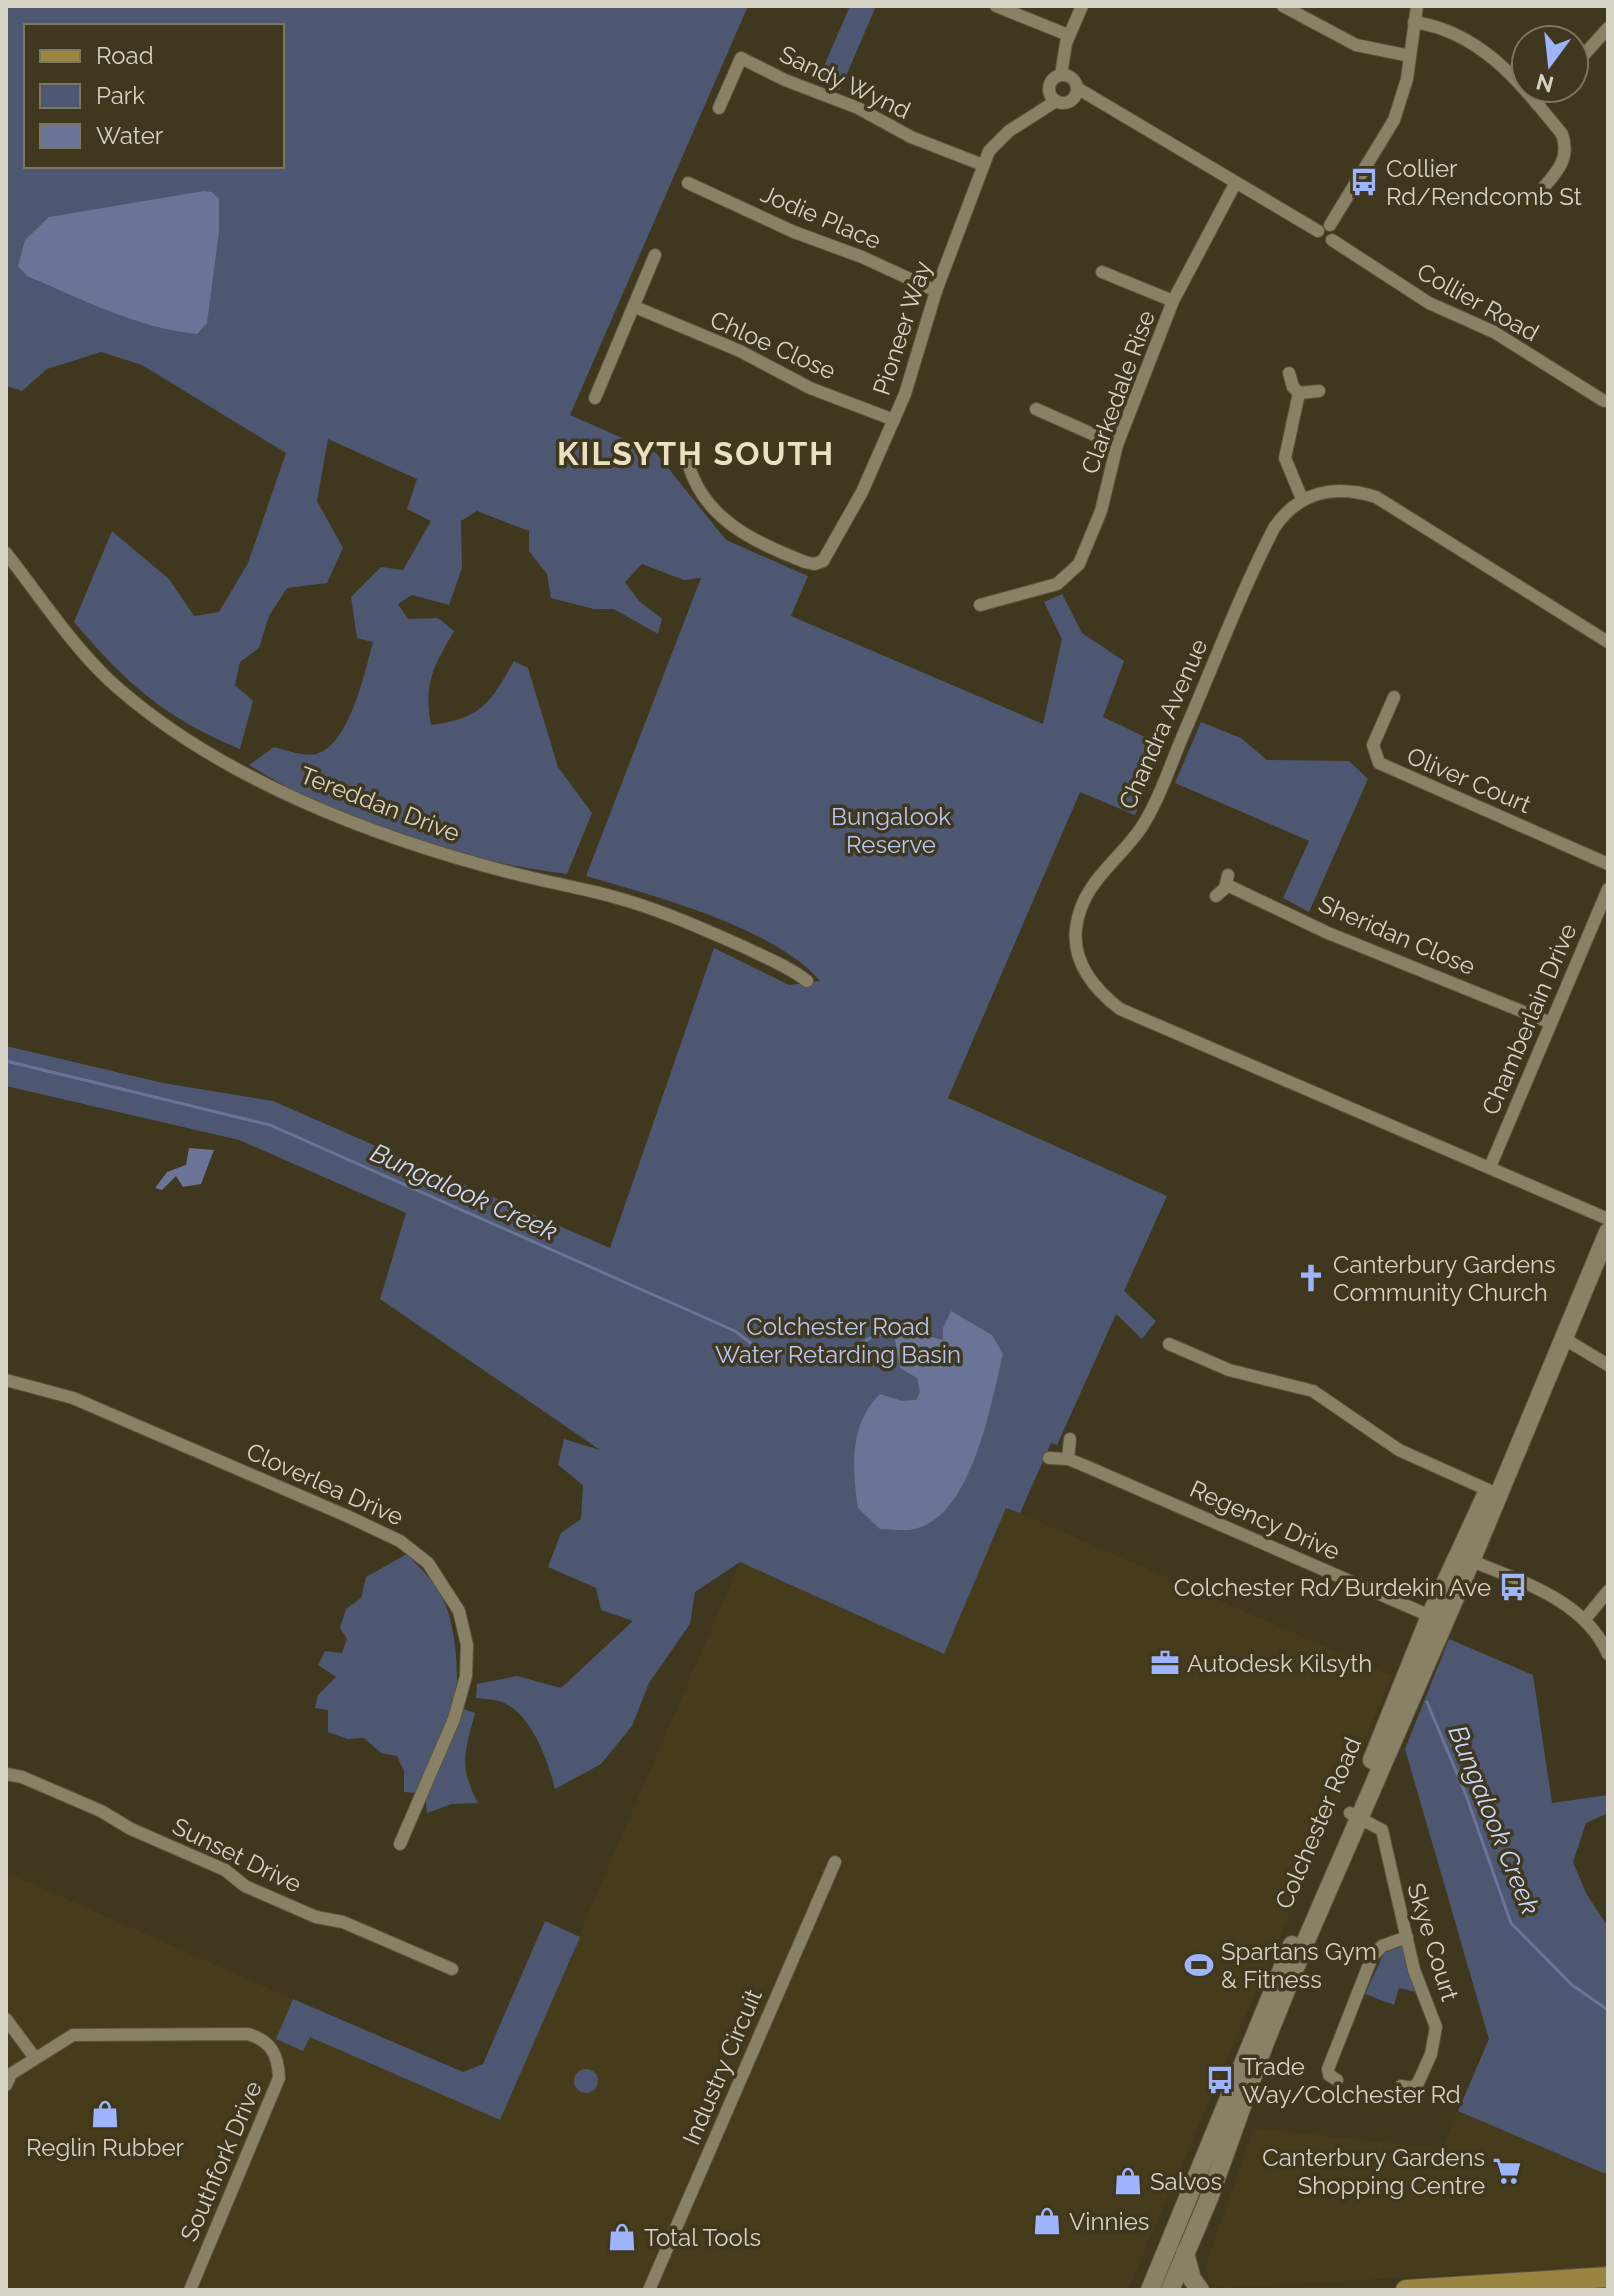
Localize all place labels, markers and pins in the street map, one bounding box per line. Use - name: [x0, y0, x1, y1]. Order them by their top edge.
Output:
- place label: Collier Rd/Rendcomb St: [1386, 154, 1582, 211]
- bus stop icon: Collier Rd/Rendcomb St: [1349, 167, 1379, 197]
- place label: Canterbury Gardens Community Church: [1333, 1250, 1556, 1307]
- church icon: Canterbury Gardens Community Church: [1296, 1263, 1326, 1293]
- bus stop icon: Colchester Rd/Burdekin Ave: [1498, 1572, 1528, 1602]
- place label: Colchester Rd/Burdekin Ave: [1174, 1573, 1491, 1602]
- office icon: Autodesk Kilsyth: [1150, 1648, 1180, 1678]
- place label: Autodesk Kilsyth: [1187, 1649, 1372, 1678]
- place label: Spartans Gym & Fitness: [1221, 1937, 1377, 1994]
- sports icon: Spartans Gym & Fitness: [1184, 1950, 1214, 1980]
- place label: Trade Way/Colchester Rd: [1242, 2052, 1461, 2109]
- bus stop icon: Trade Way/Colchester Rd: [1205, 2065, 1235, 2095]
- shop icon: Reglin Rubber: [90, 2099, 120, 2129]
- place label: Reglin Rubber: [26, 2133, 185, 2162]
- place label: Canterbury Gardens Shopping Centre: [1262, 2143, 1485, 2200]
- supermarket icon: Canterbury Gardens Shopping Centre: [1492, 2156, 1522, 2186]
- shop icon: Salvos: [1113, 2166, 1143, 2196]
- place label: Salvos: [1150, 2167, 1222, 2196]
- shop icon: Vinnies: [1032, 2206, 1062, 2236]
- place label: Vinnies: [1069, 2207, 1149, 2236]
- shop icon: Total Tools: [607, 2222, 637, 2252]
- place label: Total Tools: [644, 2223, 761, 2252]

